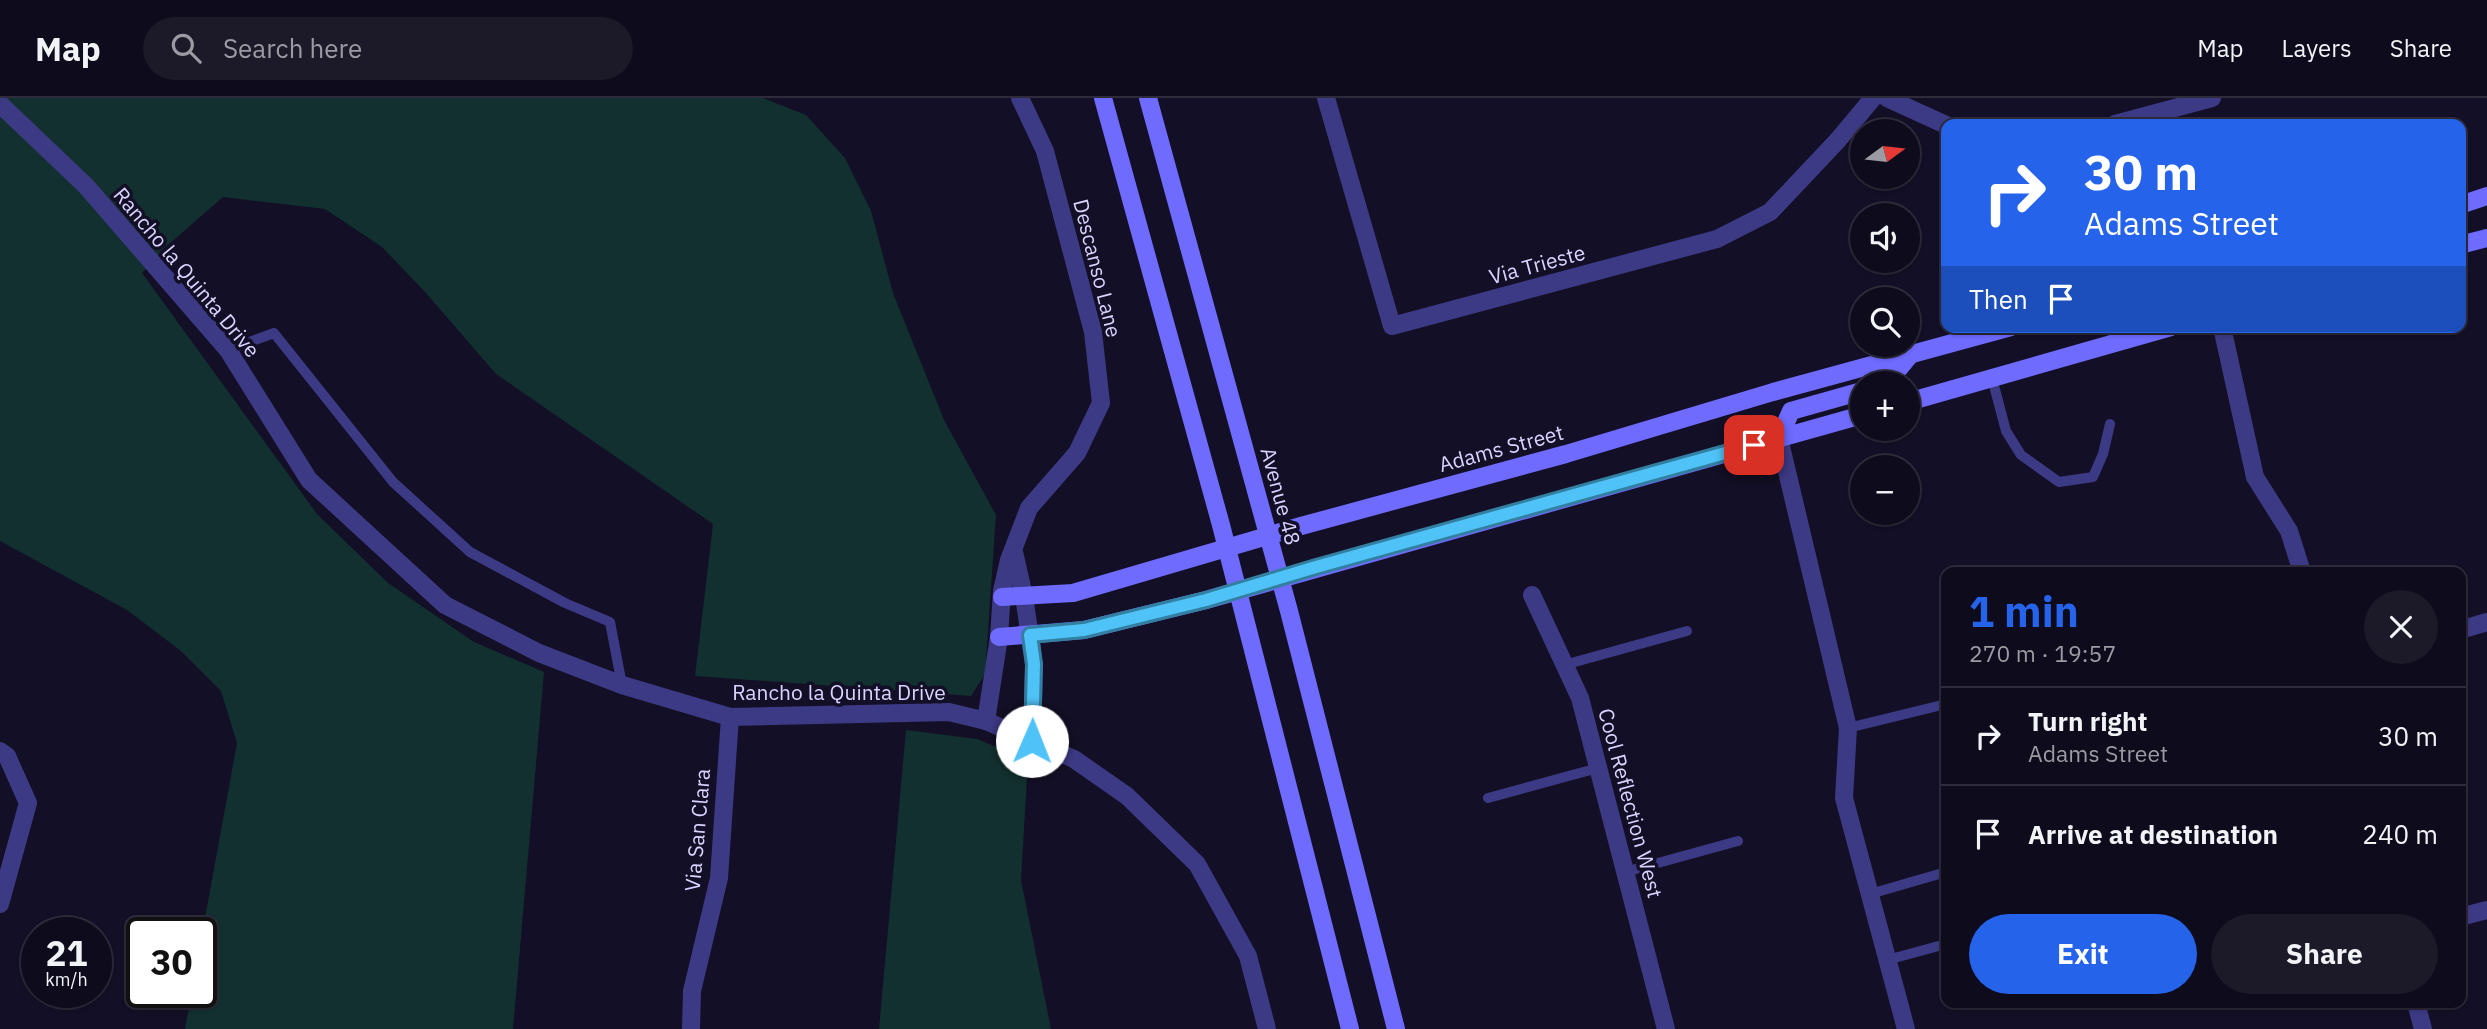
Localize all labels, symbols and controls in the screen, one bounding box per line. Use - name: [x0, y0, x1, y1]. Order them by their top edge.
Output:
- search box: [143, 17, 633, 80]
- text: Map: [35, 27, 101, 70]
- icon: search: [167, 29, 205, 67]
- text: Search here: [223, 31, 362, 65]
- text: Map: [2197, 32, 2244, 64]
- text: Layers: [2282, 32, 2352, 64]
- text: Share: [2390, 32, 2452, 64]
- north arrow: [1850, 119, 1920, 189]
- map controls: [1850, 119, 1920, 525]
- text: 30 m: [2084, 140, 2198, 203]
- icon: right: [1969, 147, 2060, 238]
- street label: Rancho la Quinta Drive: [108, 181, 266, 363]
- street label: Descanso Lane: [1067, 196, 1129, 340]
- text: Adams Street: [2084, 202, 2279, 244]
- button: sound: [1850, 203, 1920, 273]
- street label: Via Trieste: [1486, 238, 1588, 290]
- icon: arrive: [2042, 280, 2080, 318]
- text: Then: [1969, 282, 2028, 316]
- button: search: [1850, 287, 1920, 357]
- button: +: [1850, 371, 1920, 441]
- pin: [1724, 415, 1784, 475]
- street label: Adams Street: [1436, 418, 1566, 478]
- icon: arrive: [1735, 426, 1773, 464]
- street label: Avenue 48: [1254, 444, 1308, 548]
- button: −: [1850, 455, 1920, 525]
- text: 1 min: [1969, 584, 2079, 639]
- button: close: [2364, 590, 2438, 664]
- text: 270 m · 19:57: [1969, 638, 2116, 668]
- street label: Rancho la Quinta Drive: [732, 678, 946, 706]
- position arrow: [995, 704, 1069, 778]
- text: Turn right: [2028, 704, 2147, 738]
- street label: Cool Reflection West: [1592, 705, 1670, 901]
- icon: right: [1969, 717, 2007, 755]
- text: 30 m: [2378, 719, 2438, 753]
- text: Adams Street: [2028, 738, 2168, 768]
- street label: Via San Clara: [678, 767, 716, 893]
- icon: arrive: [1969, 815, 2007, 853]
- text: Arrive at destination: [2028, 817, 2278, 851]
- text: 240 m: [2362, 817, 2438, 851]
- button: Exit: [1969, 914, 2197, 994]
- button: Share: [2211, 914, 2438, 994]
- speed limit sign: 30: [126, 917, 217, 1008]
- text: 21: [45, 930, 88, 976]
- text: km/h: [45, 968, 88, 991]

